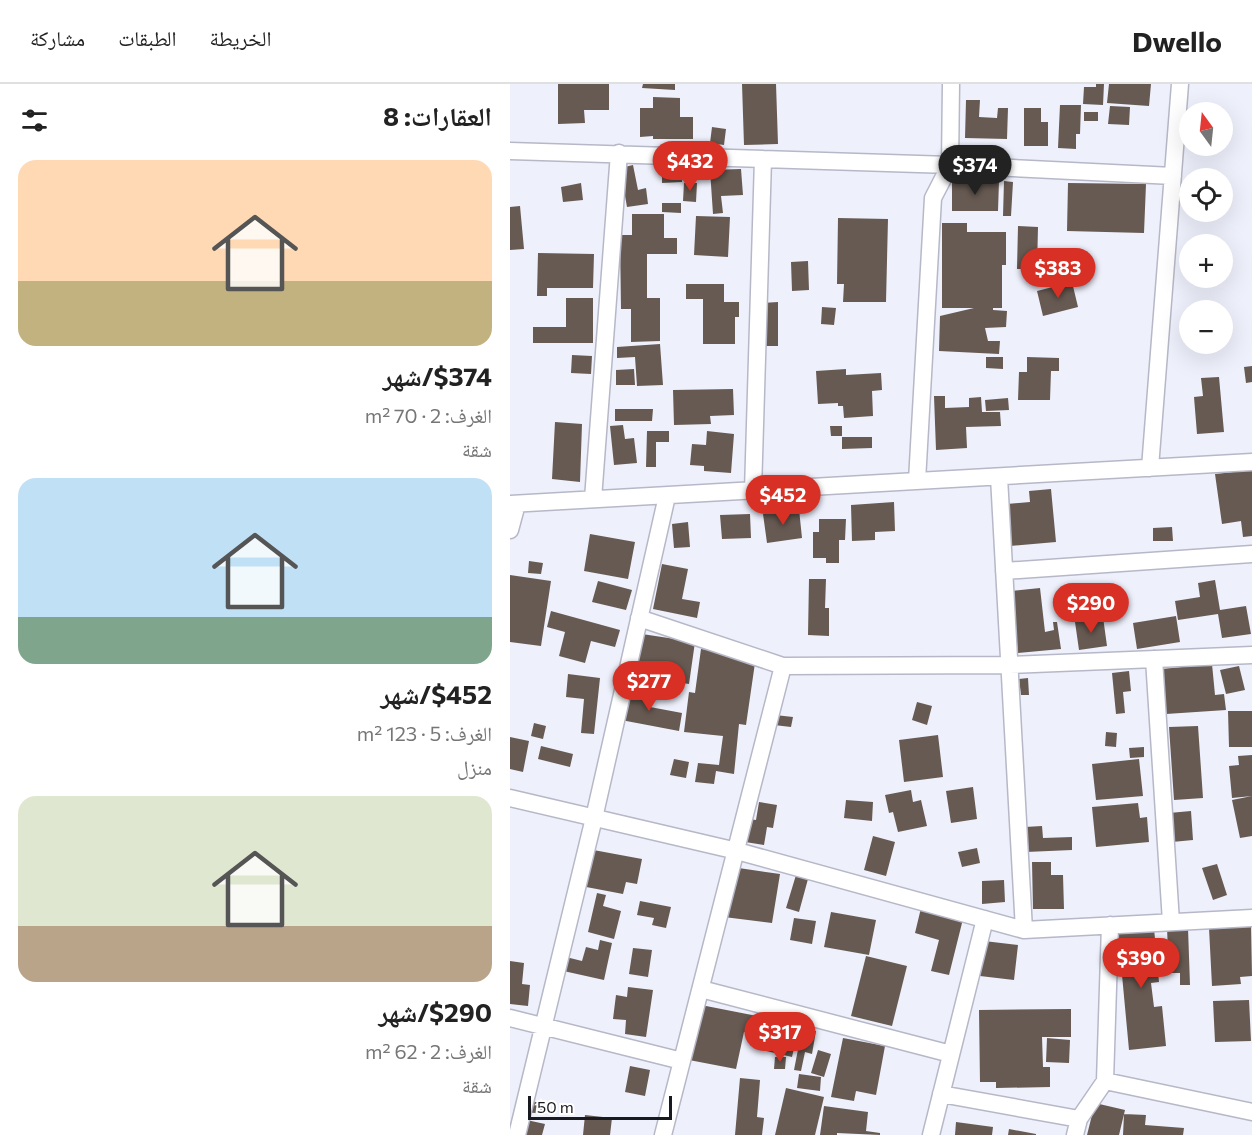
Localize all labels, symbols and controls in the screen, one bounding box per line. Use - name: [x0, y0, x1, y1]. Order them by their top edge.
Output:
- text: Dwello: [1132, 24, 1222, 58]
- text: مشاركة: [30, 25, 85, 50]
- text: الطبقات: [118, 25, 177, 50]
- text: الخريطة: [210, 25, 271, 50]
- text: العقارات: 8: [383, 100, 492, 131]
- north arrow: [1179, 102, 1233, 156]
- map controls: [1179, 102, 1233, 354]
- icon: filters: [18, 104, 51, 137]
- pin: $432: [654, 141, 726, 192]
- pin: $374: [939, 145, 1011, 196]
- text: $432: [667, 148, 713, 172]
- text: $374: [952, 152, 998, 176]
- button: locate: [1179, 168, 1233, 222]
- icon: home: [201, 199, 309, 307]
- button: +: [1179, 234, 1233, 288]
- pin: $383: [1022, 248, 1094, 299]
- text: $383: [1034, 255, 1082, 279]
- button: −: [1179, 300, 1233, 354]
- text: $374/شهر: [383, 360, 492, 391]
- text: الغرف: 2 · 70 m²: [365, 403, 492, 427]
- text: شقة: [462, 437, 492, 461]
- pin: $452: [747, 475, 819, 526]
- text: $452: [760, 482, 806, 506]
- icon: home: [201, 517, 309, 625]
- pin: $290: [1055, 583, 1127, 634]
- text: $290: [1067, 590, 1115, 614]
- pin: $277: [613, 661, 685, 712]
- text: $277: [627, 668, 671, 692]
- text: $452/شهر: [381, 678, 492, 709]
- text: الغرف: 5 · 123 m²: [357, 721, 492, 745]
- text: منزل: [457, 755, 492, 779]
- icon: home: [201, 835, 309, 943]
- pin: $390: [1105, 938, 1177, 989]
- text: $390: [1117, 945, 1165, 969]
- text: $290/شهر: [379, 996, 492, 1027]
- pin: $317: [744, 1012, 816, 1063]
- text: $317: [758, 1019, 802, 1043]
- text: الغرف: 2 · 62 m²: [365, 1039, 492, 1063]
- text: شقة: [462, 1073, 492, 1097]
- scale bar: [528, 1093, 672, 1120]
- text: 50 m: [537, 1097, 574, 1116]

